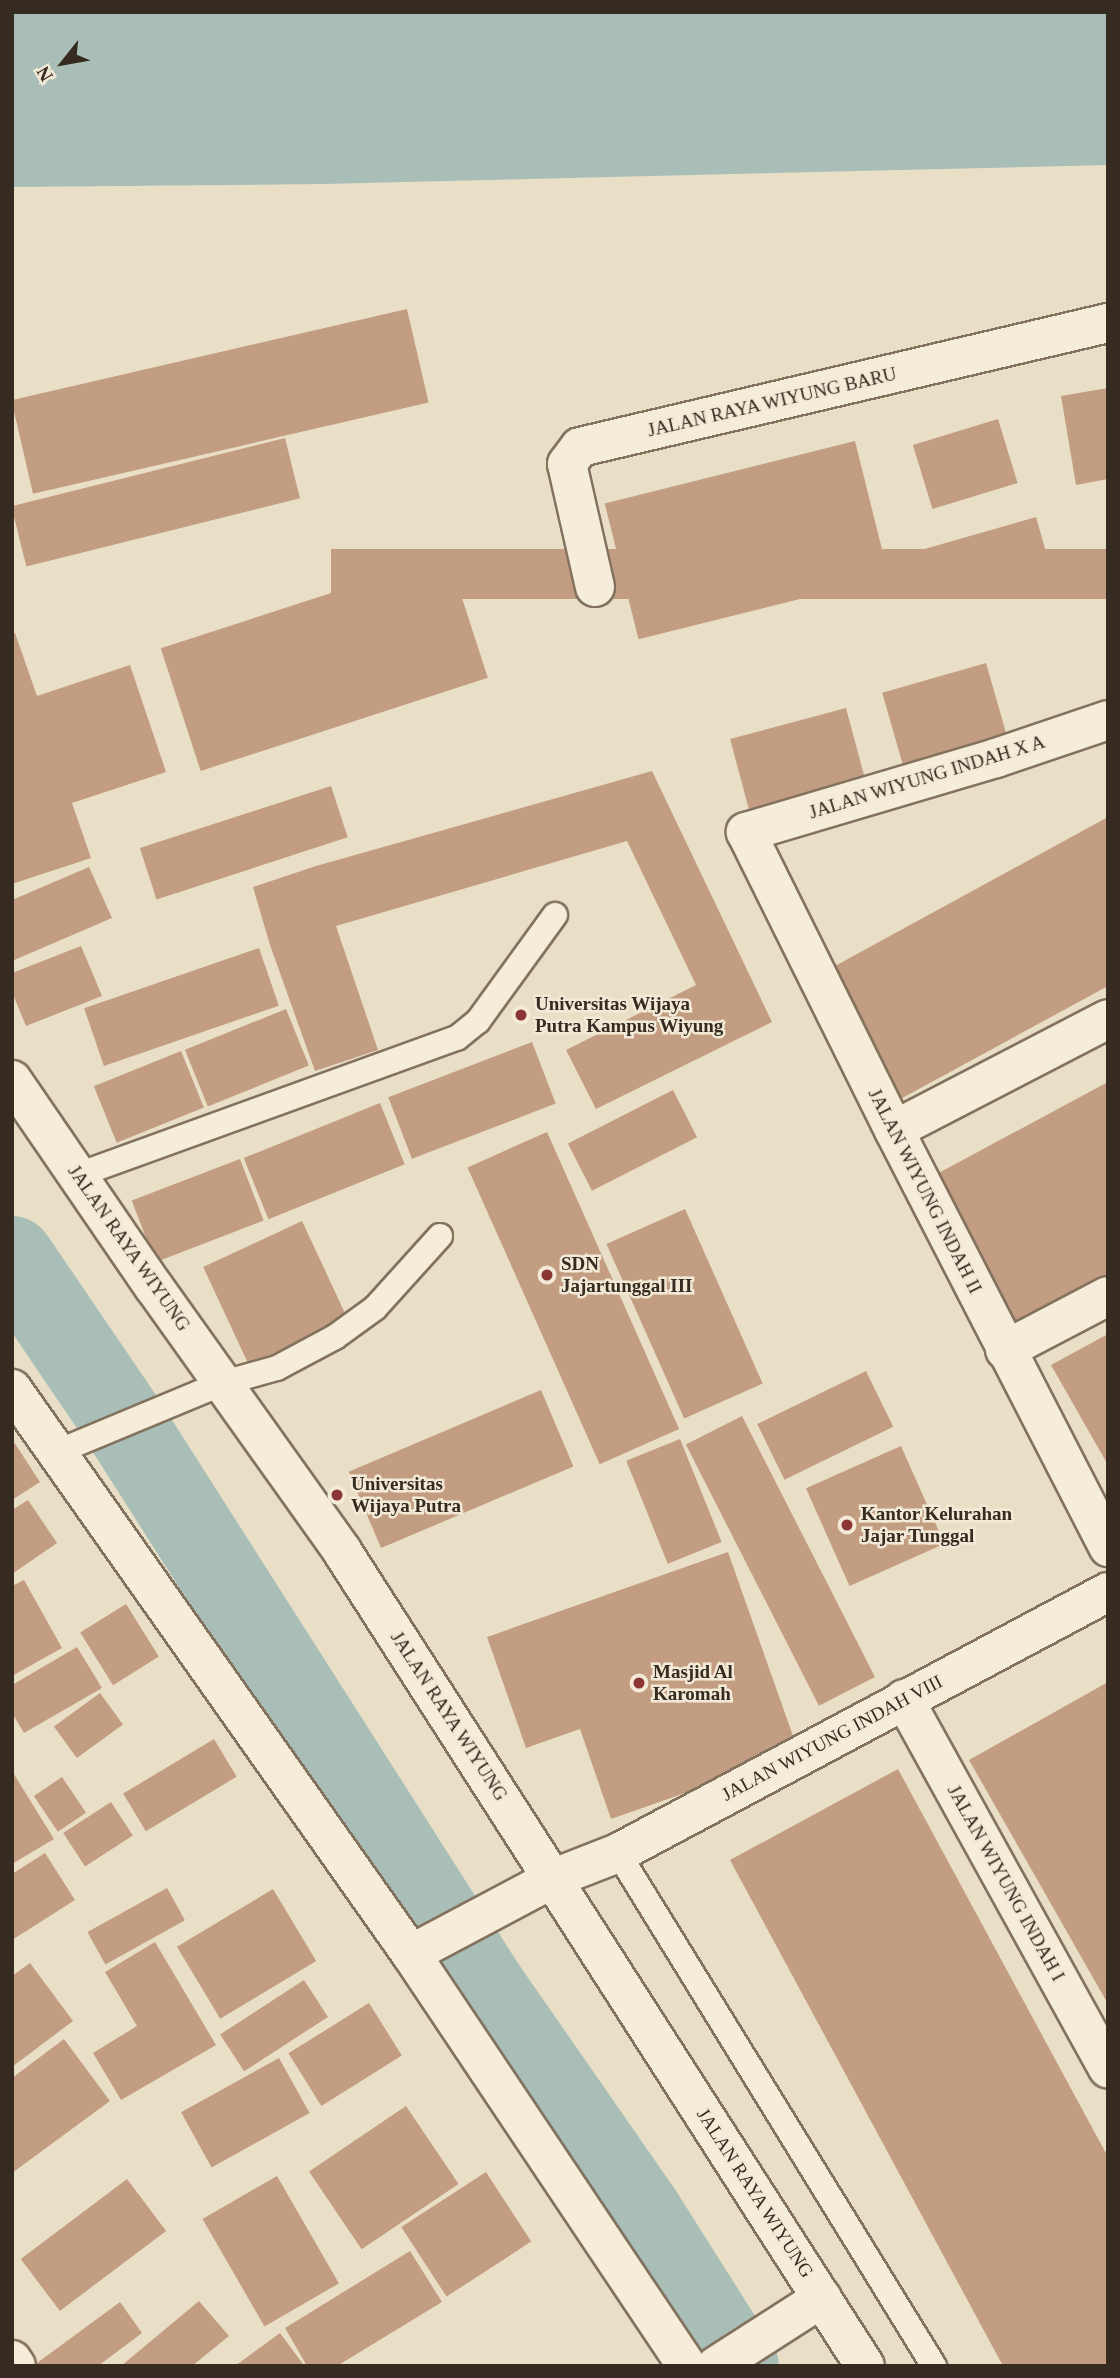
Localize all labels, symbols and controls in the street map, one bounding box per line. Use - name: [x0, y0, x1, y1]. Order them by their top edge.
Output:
- north arrow: [28, 28, 98, 98]
- text: N: [32, 63, 57, 85]
- street label: JALAN RAYA WIYUNG BARU: [645, 362, 899, 442]
- street label: JALAN WIYUNG INDAH X A: [806, 730, 1048, 824]
- place label: Universitas Wijaya Putra Kampus Wiyung: [535, 993, 724, 1037]
- marker: Universitas Wijaya Putra Kampus Wiyung: [513, 1007, 529, 1023]
- street label: JALAN WIYUNG INDAH II: [863, 1085, 987, 1297]
- street label: JALAN RAYA WIYUNG: [63, 1160, 195, 1336]
- place label: SDN Jajartunggal III: [561, 1253, 692, 1297]
- marker: SDN Jajartunggal III: [539, 1267, 555, 1283]
- place label: Universitas Wijaya Putra: [351, 1473, 461, 1517]
- marker: Universitas Wijaya Putra: [329, 1487, 345, 1503]
- place label: Kantor Kelurahan Jajar Tunggal: [861, 1503, 1012, 1547]
- marker: Kantor Kelurahan Jajar Tunggal: [839, 1517, 855, 1533]
- street label: JALAN RAYA WIYUNG: [385, 1626, 513, 1806]
- place label: Masjid Al Karomah: [653, 1661, 734, 1705]
- street label: JALAN WIYUNG INDAH VIII: [717, 1670, 947, 1806]
- marker: Masjid Al Karomah: [631, 1675, 647, 1691]
- street label: JALAN WIYUNG INDAH I: [942, 1781, 1070, 1985]
- street label: JALAN RAYA WIYUNG: [691, 2103, 819, 2283]

